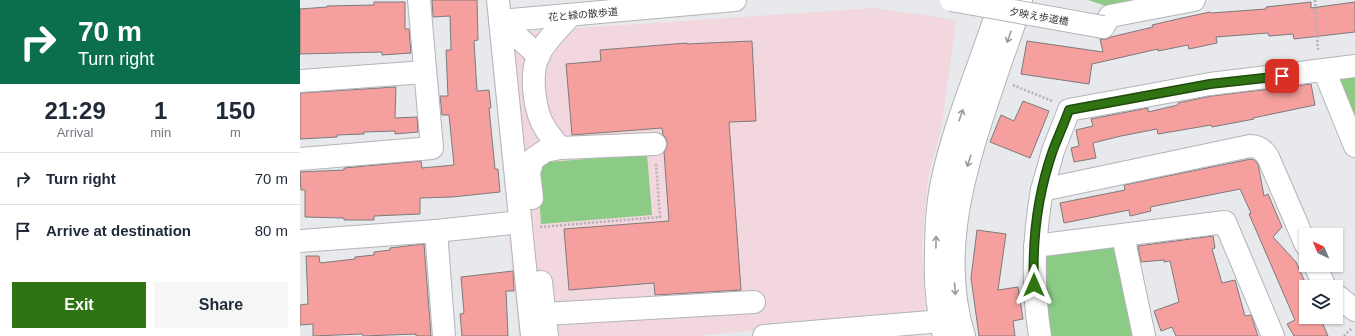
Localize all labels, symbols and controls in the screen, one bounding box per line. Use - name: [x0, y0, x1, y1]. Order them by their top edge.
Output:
- street label: 花と緑の散歩道: [548, 6, 618, 23]
- street label: 夕映え歩道橋: [1008, 6, 1069, 27]
- icon: right: [12, 16, 64, 68]
- text: 70 m: [78, 16, 142, 47]
- one-way arrow: [1005, 30, 1012, 43]
- text: Turn right: [78, 49, 154, 69]
- pin: [1265, 59, 1299, 93]
- icon: arrive: [1271, 65, 1293, 87]
- text: 21:29: [44, 97, 106, 124]
- text: 1: [154, 97, 167, 124]
- text: 150: [216, 97, 256, 124]
- one-way arrow: [958, 109, 965, 122]
- text: Arrival: [57, 125, 94, 140]
- text: min: [150, 125, 171, 140]
- text: m: [230, 125, 241, 140]
- one-way arrow: [964, 154, 972, 166]
- icon: right: [12, 168, 34, 190]
- text: Turn right: [46, 170, 116, 187]
- text: 70 m: [255, 170, 288, 187]
- icon: arrive: [12, 220, 34, 242]
- text: Arrive at destination: [46, 222, 191, 239]
- text: 80 m: [255, 222, 288, 239]
- north arrow: [1299, 228, 1343, 272]
- map controls: [1299, 228, 1343, 324]
- one-way arrow: [932, 236, 940, 249]
- position arrow: [1013, 264, 1055, 306]
- button: layers: [1299, 280, 1343, 324]
- button: Exit: [12, 282, 146, 328]
- button: Share: [154, 282, 288, 328]
- one-way arrow: [952, 282, 959, 295]

